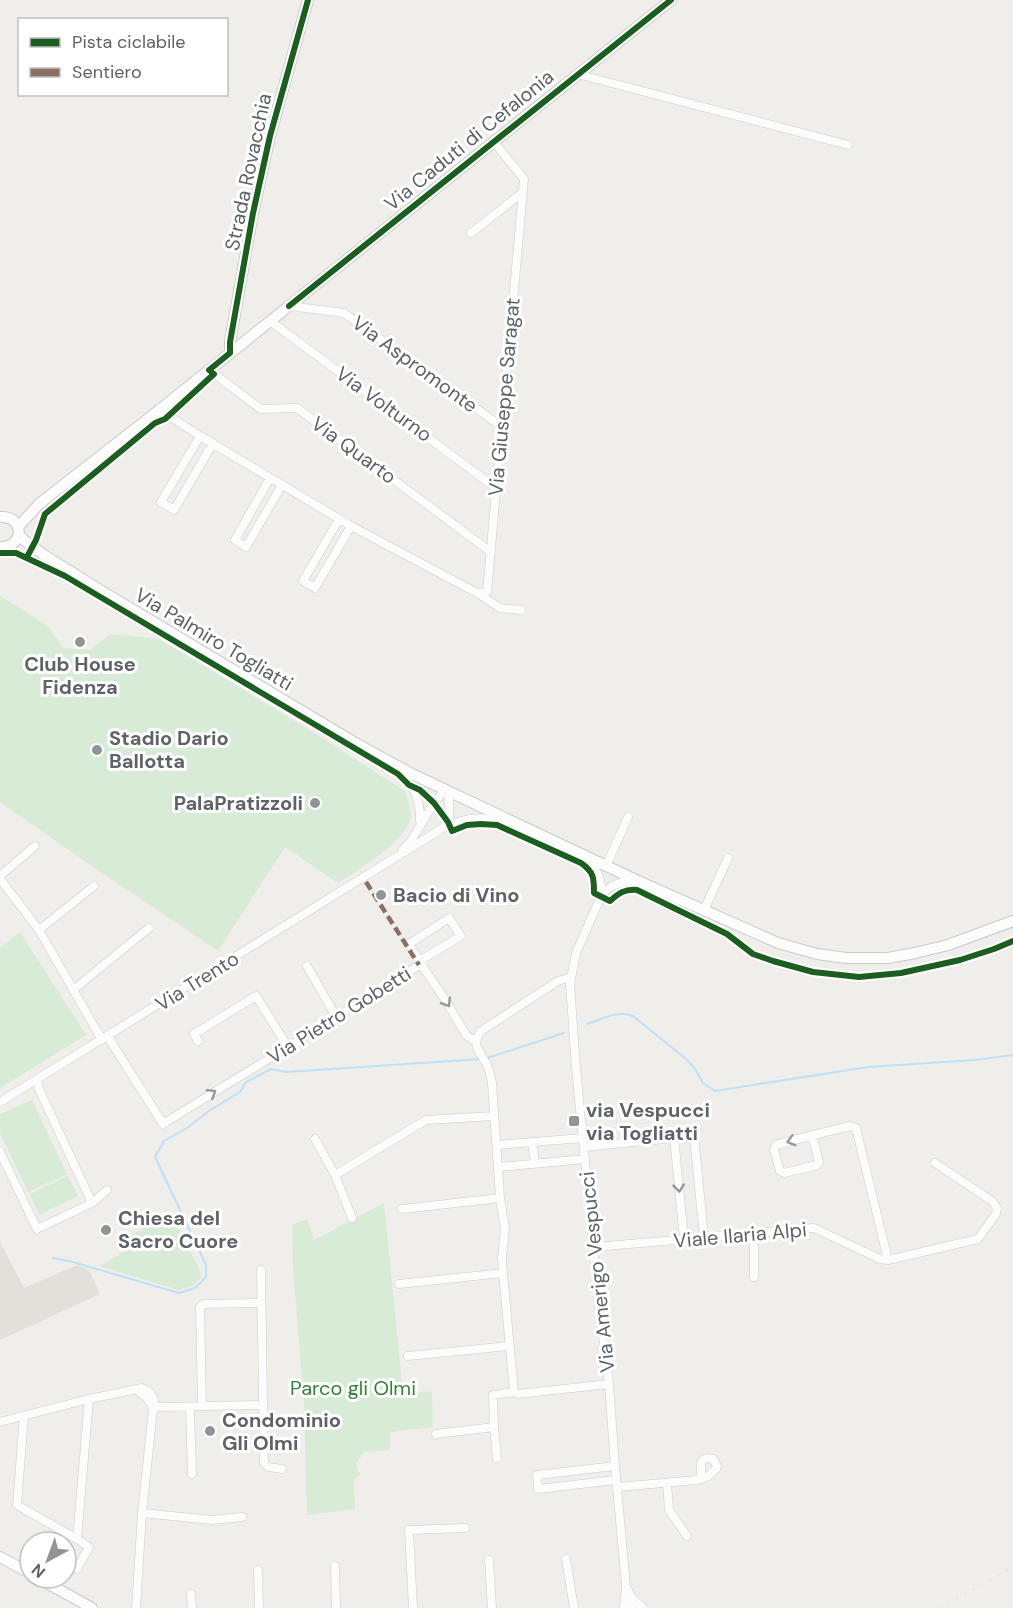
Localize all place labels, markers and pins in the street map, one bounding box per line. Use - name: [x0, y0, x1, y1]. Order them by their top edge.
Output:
- marker: Club House Fidenza: [73, 635, 87, 649]
- place label: Club House Fidenza: [24, 651, 136, 700]
- place label: Stadio Dario Ballotta: [109, 725, 229, 774]
- marker: Stadio Dario Ballotta: [90, 743, 104, 757]
- place label: PalaPratizzoli: [174, 790, 303, 816]
- marker: PalaPratizzoli: [308, 796, 322, 810]
- place label: Bacio di Vino: [393, 882, 519, 908]
- marker: Bacio di Vino: [374, 888, 388, 902]
- place label: via Vespucci via Togliatti: [586, 1097, 710, 1146]
- marker: via Vespucci via Togliatti: [567, 1114, 581, 1128]
- place label: Chiesa del Sacro Cuore: [118, 1205, 238, 1254]
- marker: Chiesa del Sacro Cuore: [99, 1223, 113, 1237]
- place label: Condominio Gli Olmi: [222, 1407, 341, 1456]
- marker: Condominio Gli Olmi: [203, 1424, 217, 1438]

